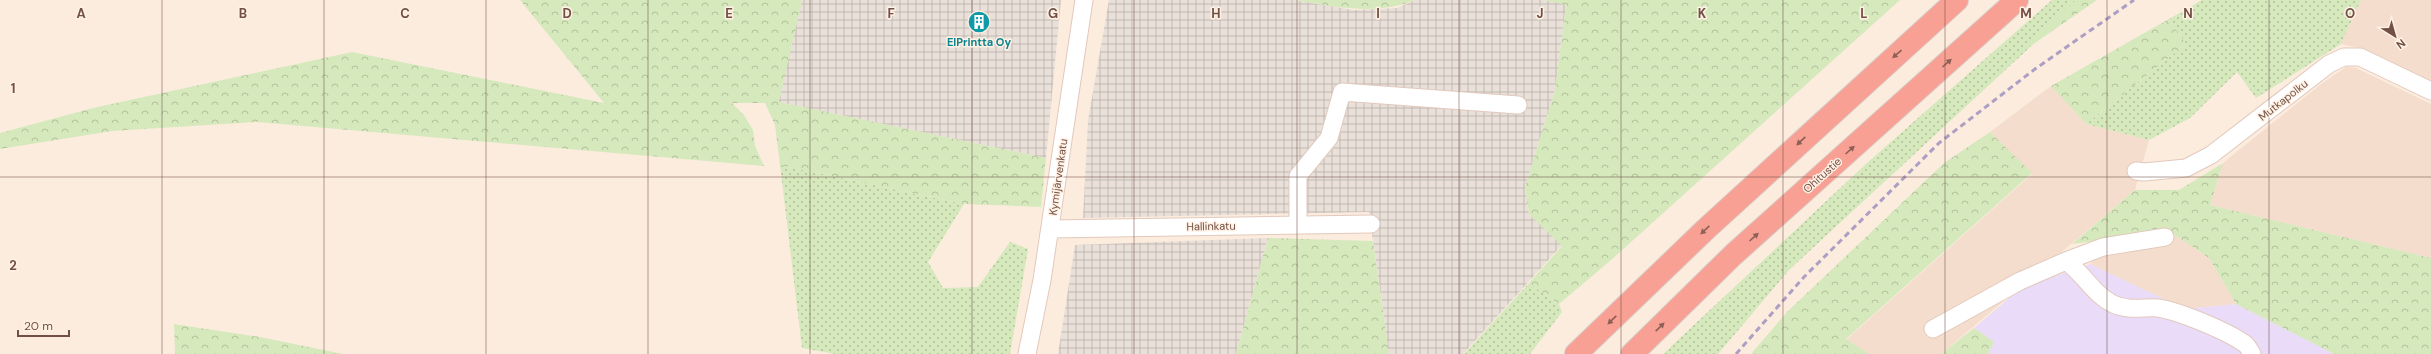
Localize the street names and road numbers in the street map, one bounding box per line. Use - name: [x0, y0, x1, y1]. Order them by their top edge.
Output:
- street label: Mutkapolku: [2255, 76, 2311, 124]
- street label: Kymijärvenkatu: [1046, 138, 1070, 216]
- street label: Ohitustie: [1800, 154, 1844, 196]
- street label: Hallinkatu: [1186, 219, 1236, 233]

